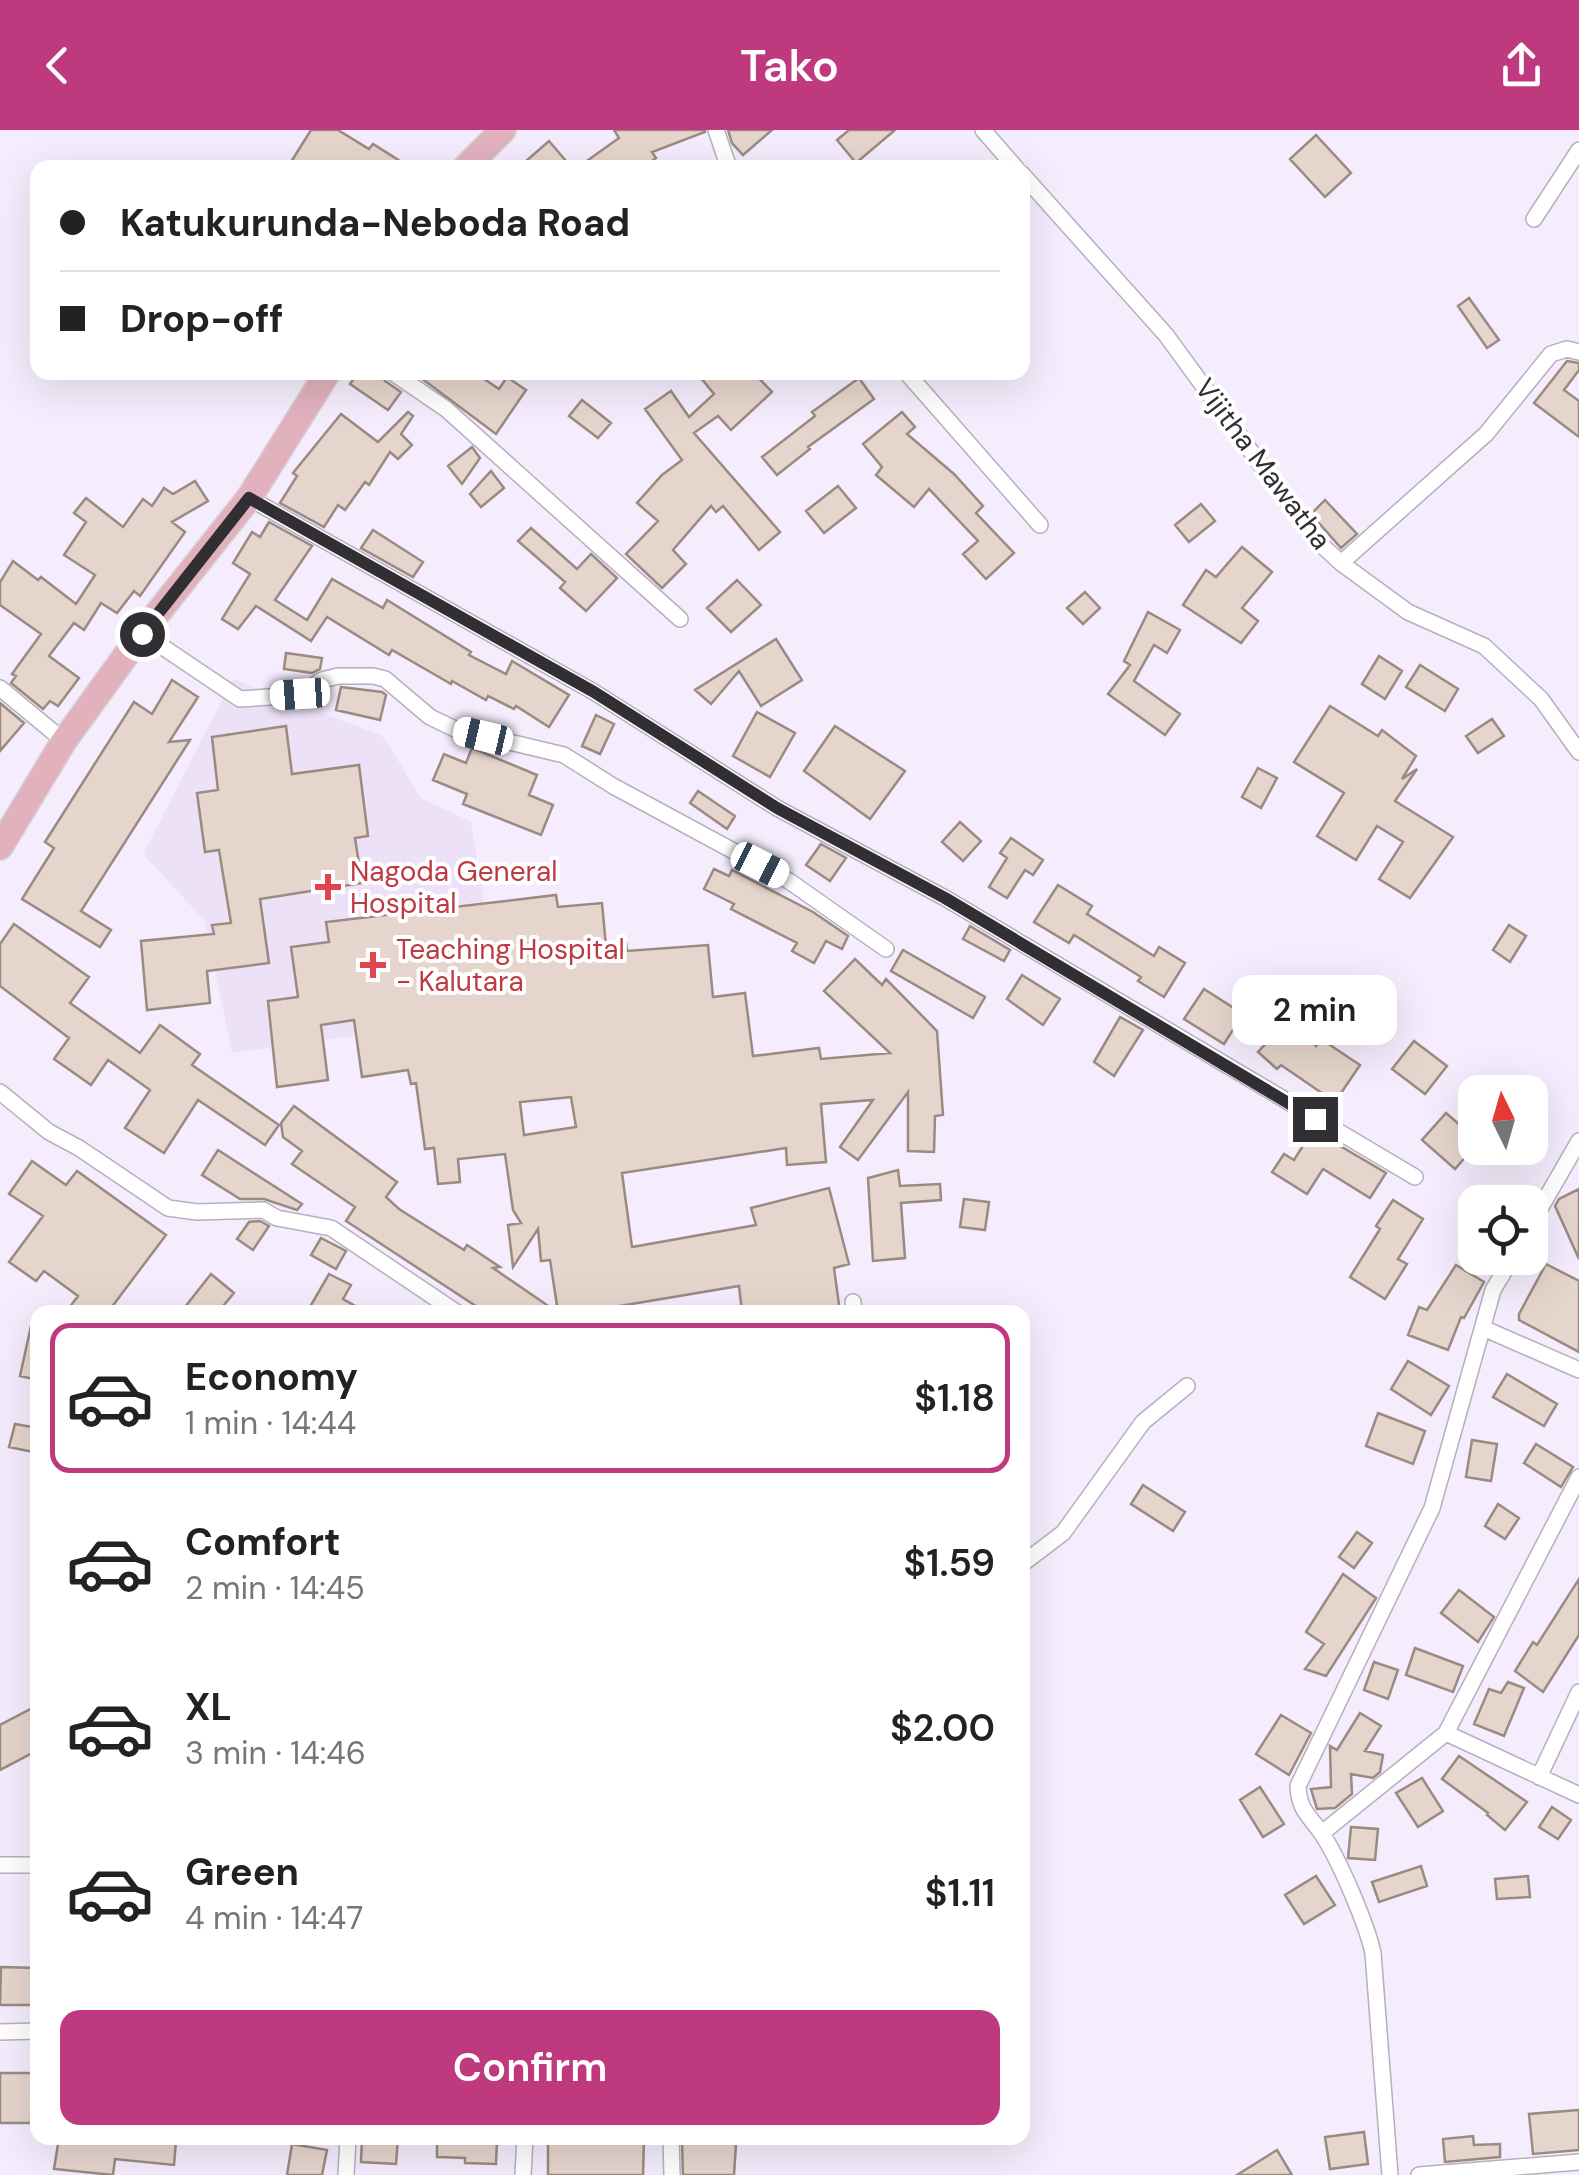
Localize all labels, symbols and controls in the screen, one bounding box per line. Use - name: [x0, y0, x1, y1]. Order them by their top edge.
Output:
- text: Tako: [740, 36, 839, 95]
- icon: back: [30, 38, 85, 93]
- icon: share: [1494, 38, 1549, 93]
- text: Katukurunda-Neboda Road: [120, 198, 630, 248]
- text: Drop-off: [120, 294, 283, 344]
- street label: Vijitha Mawatha: [1186, 371, 1340, 557]
- route start: [120, 612, 165, 657]
- car: [269, 677, 331, 711]
- car: [450, 715, 516, 757]
- car: [726, 838, 794, 892]
- place label: Nagoda General Hospital: [350, 853, 557, 922]
- marker: Nagoda General Hospital: [315, 874, 341, 900]
- place label: Teaching Hospital - Kalutara: [396, 931, 625, 1000]
- marker: Teaching Hospital - Kalutara: [360, 952, 386, 978]
- callout: 2 min: [1232, 974, 1398, 1044]
- text: 2 min: [1273, 989, 1356, 1031]
- north arrow: [1458, 1075, 1548, 1165]
- map controls: [1458, 1075, 1548, 1275]
- route end: [1293, 1097, 1338, 1142]
- button: locate: [1458, 1185, 1548, 1275]
- text: Economy: [185, 1352, 358, 1402]
- icon: car: [65, 1353, 155, 1443]
- text: $1.18: [914, 1373, 995, 1423]
- text: 1 min · 14:44: [185, 1402, 356, 1444]
- text: Comfort: [185, 1517, 341, 1567]
- icon: car: [65, 1518, 155, 1608]
- text: $1.59: [904, 1538, 995, 1588]
- text: 2 min · 14:45: [185, 1567, 365, 1609]
- text: XL: [185, 1682, 232, 1732]
- icon: car: [65, 1683, 155, 1773]
- text: $2.00: [890, 1703, 995, 1753]
- text: 3 min · 14:46: [185, 1732, 366, 1774]
- text: Green: [185, 1847, 299, 1897]
- icon: car: [65, 1848, 155, 1938]
- text: $1.11: [925, 1868, 995, 1918]
- text: 4 min · 14:47: [185, 1897, 363, 1939]
- button: Confirm: [60, 2010, 1000, 2125]

